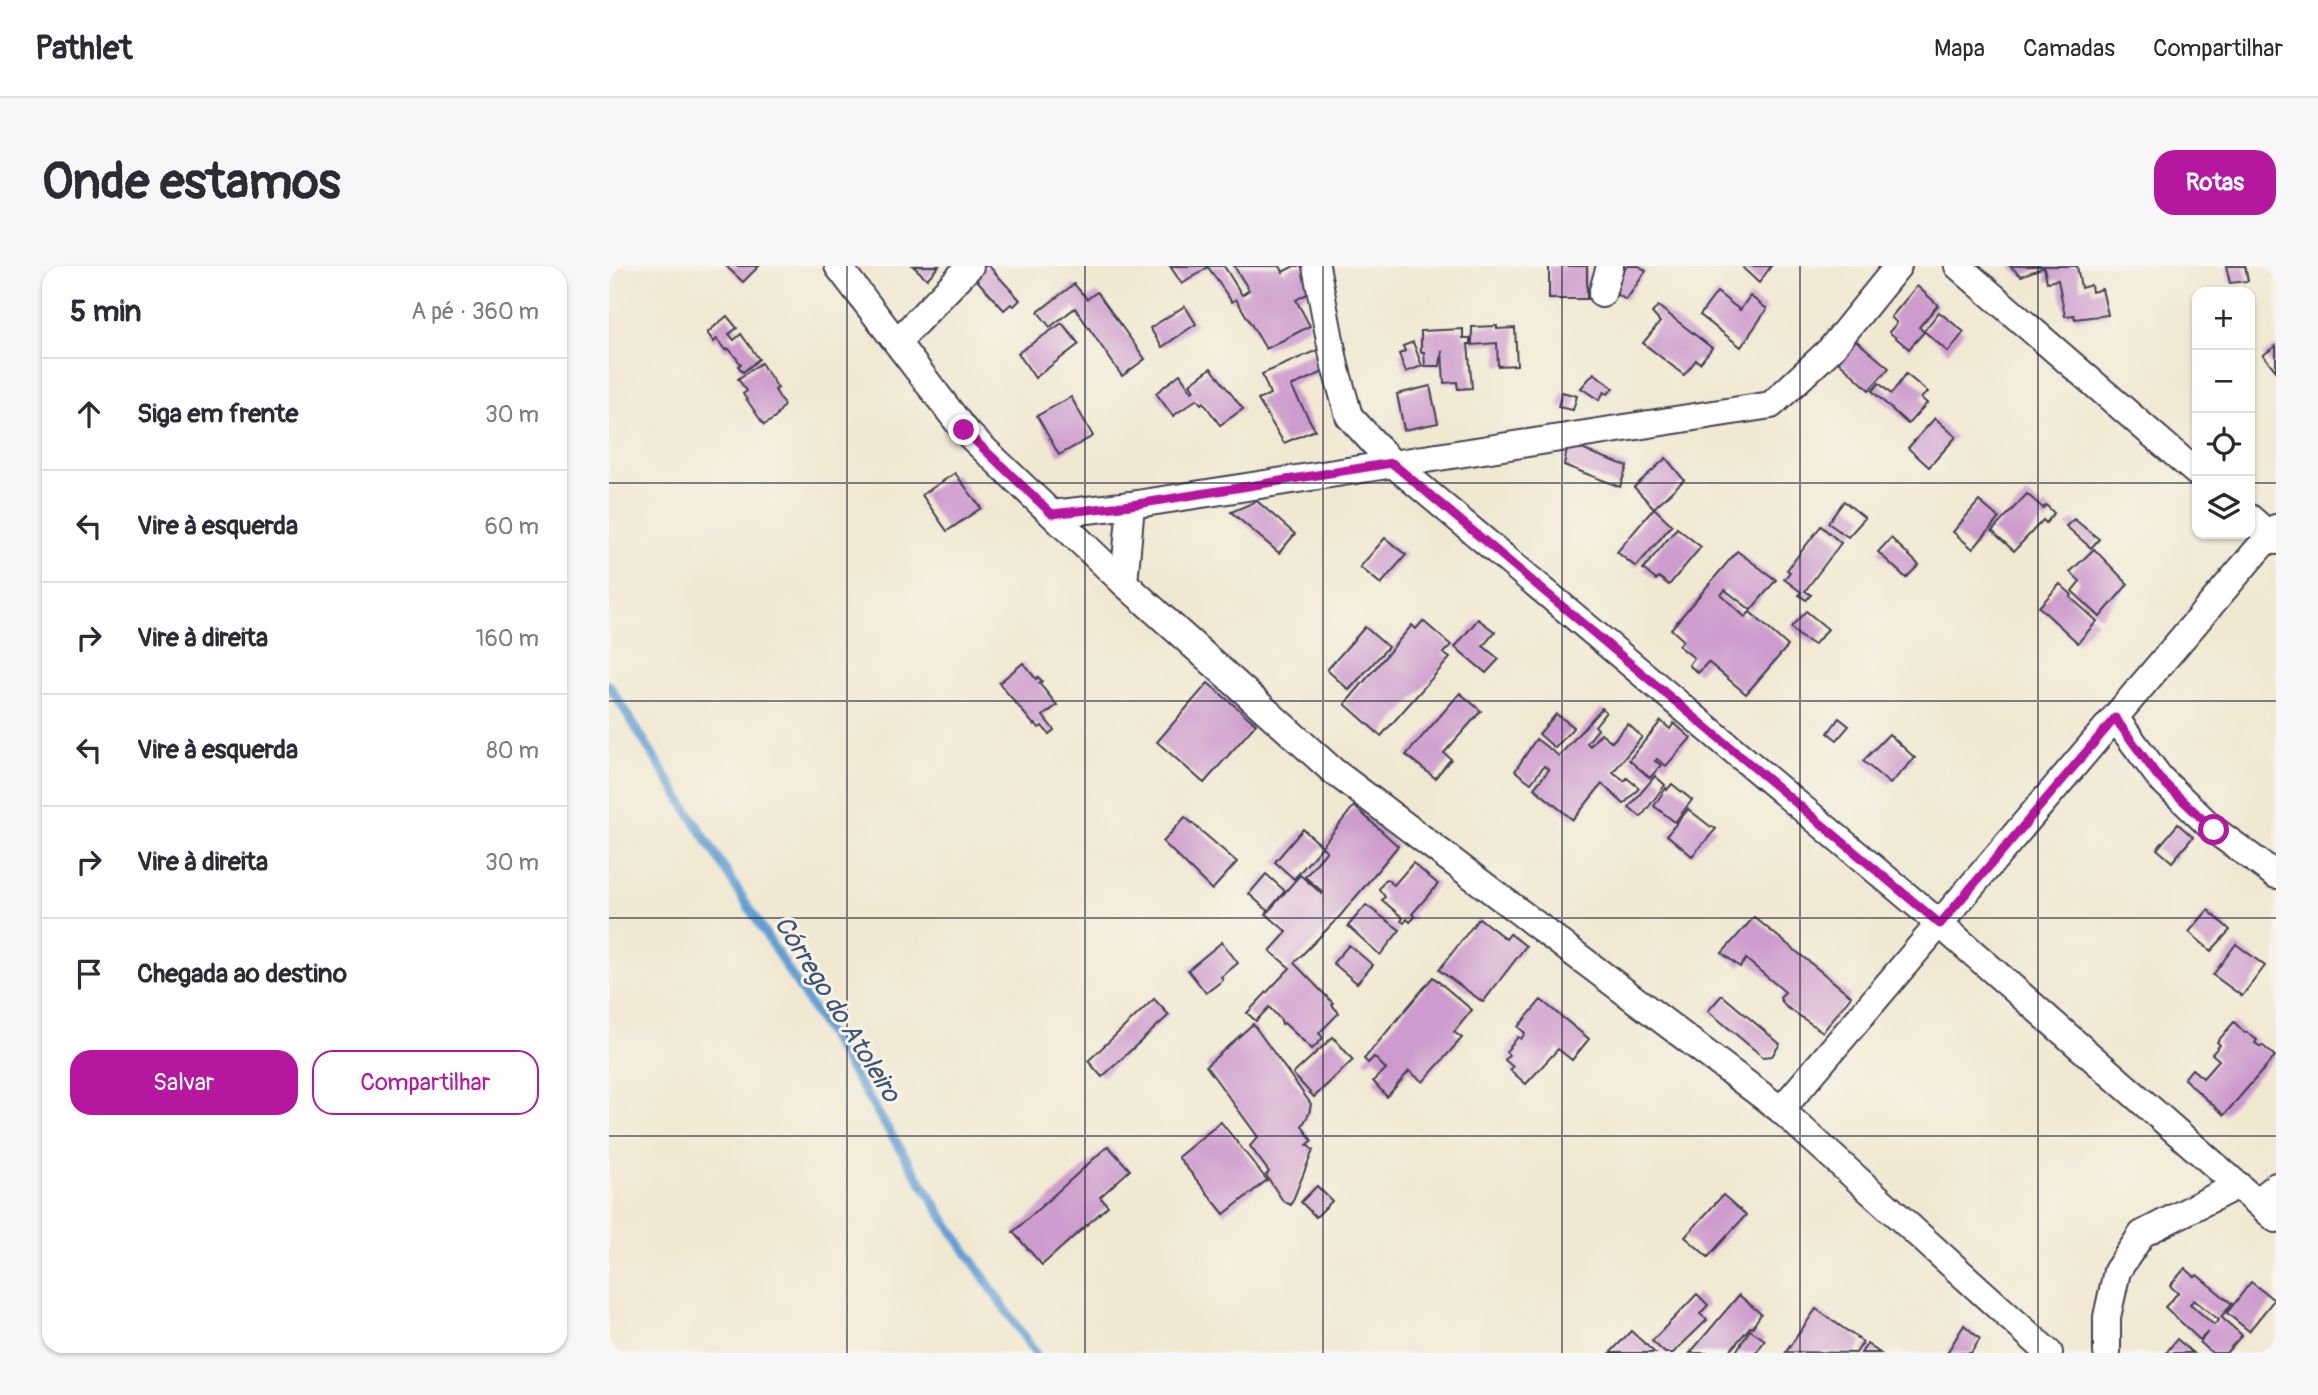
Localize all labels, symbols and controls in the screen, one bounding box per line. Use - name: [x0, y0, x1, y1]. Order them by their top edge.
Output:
- text: Pathlet: [35, 28, 132, 69]
- text: Mapa: [1934, 34, 1985, 63]
- text: Camadas: [2023, 34, 2115, 63]
- text: Compartilhar: [2153, 34, 2283, 63]
- button: Rotas: [2154, 150, 2276, 215]
- text: Onde estamos: [42, 152, 340, 213]
- map controls: [2192, 287, 2255, 539]
- button: +: [2192, 287, 2255, 350]
- text: 5 min: [70, 293, 141, 330]
- text: A pé · 360 m: [411, 297, 539, 326]
- button: −: [2192, 350, 2255, 413]
- icon: ahead: [70, 395, 108, 433]
- text: Siga em frente: [137, 398, 298, 430]
- text: 30 m: [485, 400, 539, 429]
- button: locate: [2192, 413, 2255, 476]
- route end: [948, 414, 979, 445]
- button: layers: [2192, 476, 2255, 539]
- icon: left: [70, 507, 108, 545]
- text: Vire à esquerda: [137, 510, 298, 542]
- text: 60 m: [484, 512, 539, 541]
- icon: right: [70, 619, 108, 657]
- text: Vire à direita: [137, 622, 268, 654]
- text: 160 m: [475, 624, 539, 653]
- icon: left: [70, 731, 108, 769]
- text: Vire à esquerda: [137, 734, 298, 766]
- text: 80 m: [486, 736, 539, 765]
- route start: [2198, 814, 2229, 845]
- icon: right: [70, 843, 108, 881]
- text: Vire à direita: [137, 846, 268, 878]
- text: 30 m: [485, 848, 539, 877]
- water label: Córrego do Atoleiro: [767, 910, 908, 1110]
- icon: arrive: [70, 955, 108, 993]
- text: Chegada ao destino: [137, 958, 347, 990]
- button: Salvar: [70, 1050, 298, 1115]
- button: Compartilhar: [312, 1050, 539, 1115]

